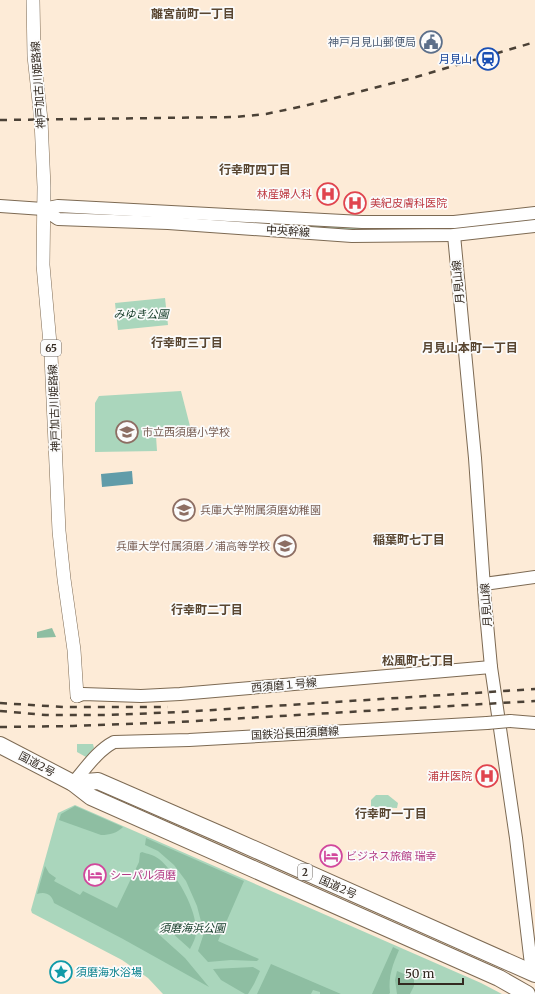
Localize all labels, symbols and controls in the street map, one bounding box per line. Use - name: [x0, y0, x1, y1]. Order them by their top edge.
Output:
- district label: 離宮前町一丁目: [151, 6, 235, 21]
- public building icon: 神戸月見山郵便局: [418, 29, 444, 55]
- place label: 神戸月見山郵便局: [328, 35, 416, 49]
- street label: 神戸加古川姫路線: [28, 41, 48, 129]
- station icon: 月見山: [475, 46, 501, 72]
- place label: 月見山: [439, 52, 472, 66]
- district label: 行幸町四丁目: [219, 162, 291, 177]
- hospital icon: 林産婦人科: [315, 181, 341, 207]
- place label: 林産婦人科: [257, 187, 312, 201]
- hospital icon: 美紀皮膚科医院: [342, 190, 368, 216]
- place label: 美紀皮膚科医院: [370, 196, 447, 210]
- street label: 中央幹線: [266, 222, 310, 240]
- street label: 月見山線: [449, 259, 467, 305]
- park label: みゆき公園: [114, 307, 170, 321]
- district label: 行幸町三丁目: [151, 335, 223, 350]
- road number: 65: [41, 340, 61, 356]
- district label: 月見山本町一丁目: [422, 340, 518, 355]
- street label: 神戸加古川姫路線: [45, 364, 63, 452]
- school or university icon: 市立西須磨小学校: [114, 419, 140, 445]
- place label: 市立西須磨小学校: [142, 425, 230, 439]
- school or university icon: 兵庫大学附属須磨幼稚園: [171, 497, 197, 523]
- place label: 兵庫大学附属須磨幼稚園: [200, 503, 321, 517]
- district label: 稲葉町七丁目: [373, 532, 445, 547]
- school or university icon: 兵庫大学付属須磨ノ浦高等学校: [272, 533, 298, 559]
- place label: 兵庫大学付属須磨ノ浦高等学校: [116, 539, 270, 553]
- street label: 月見山線: [477, 583, 495, 627]
- district label: 行幸町二丁目: [171, 602, 243, 617]
- district label: 松風町七丁目: [382, 653, 454, 668]
- street label: 西須磨１号線: [251, 675, 317, 695]
- street label: 国鉄沿長田須磨線: [251, 724, 339, 742]
- street label: 国道2号: [16, 749, 58, 779]
- hospital icon: 浦井医院: [474, 763, 500, 789]
- place label: 浦井医院: [428, 769, 472, 783]
- district label: 行幸町一丁目: [355, 806, 427, 821]
- hotel icon: ビジネス旅館 瑞幸: [318, 843, 344, 869]
- place label: ビジネス旅館 瑞幸: [346, 849, 437, 863]
- hotel icon: シーパル須磨: [82, 862, 108, 888]
- road number: 2: [298, 864, 312, 880]
- place label: シーパル須磨: [110, 868, 176, 882]
- street label: 国道2号: [317, 873, 359, 901]
- park label: 須磨海浜公園: [159, 921, 227, 935]
- place icon: 須磨海水浴場: [48, 959, 74, 985]
- scale bar: [399, 960, 463, 986]
- place label: 須磨海水浴場: [76, 965, 142, 979]
- text: 50 m: [405, 966, 434, 981]

